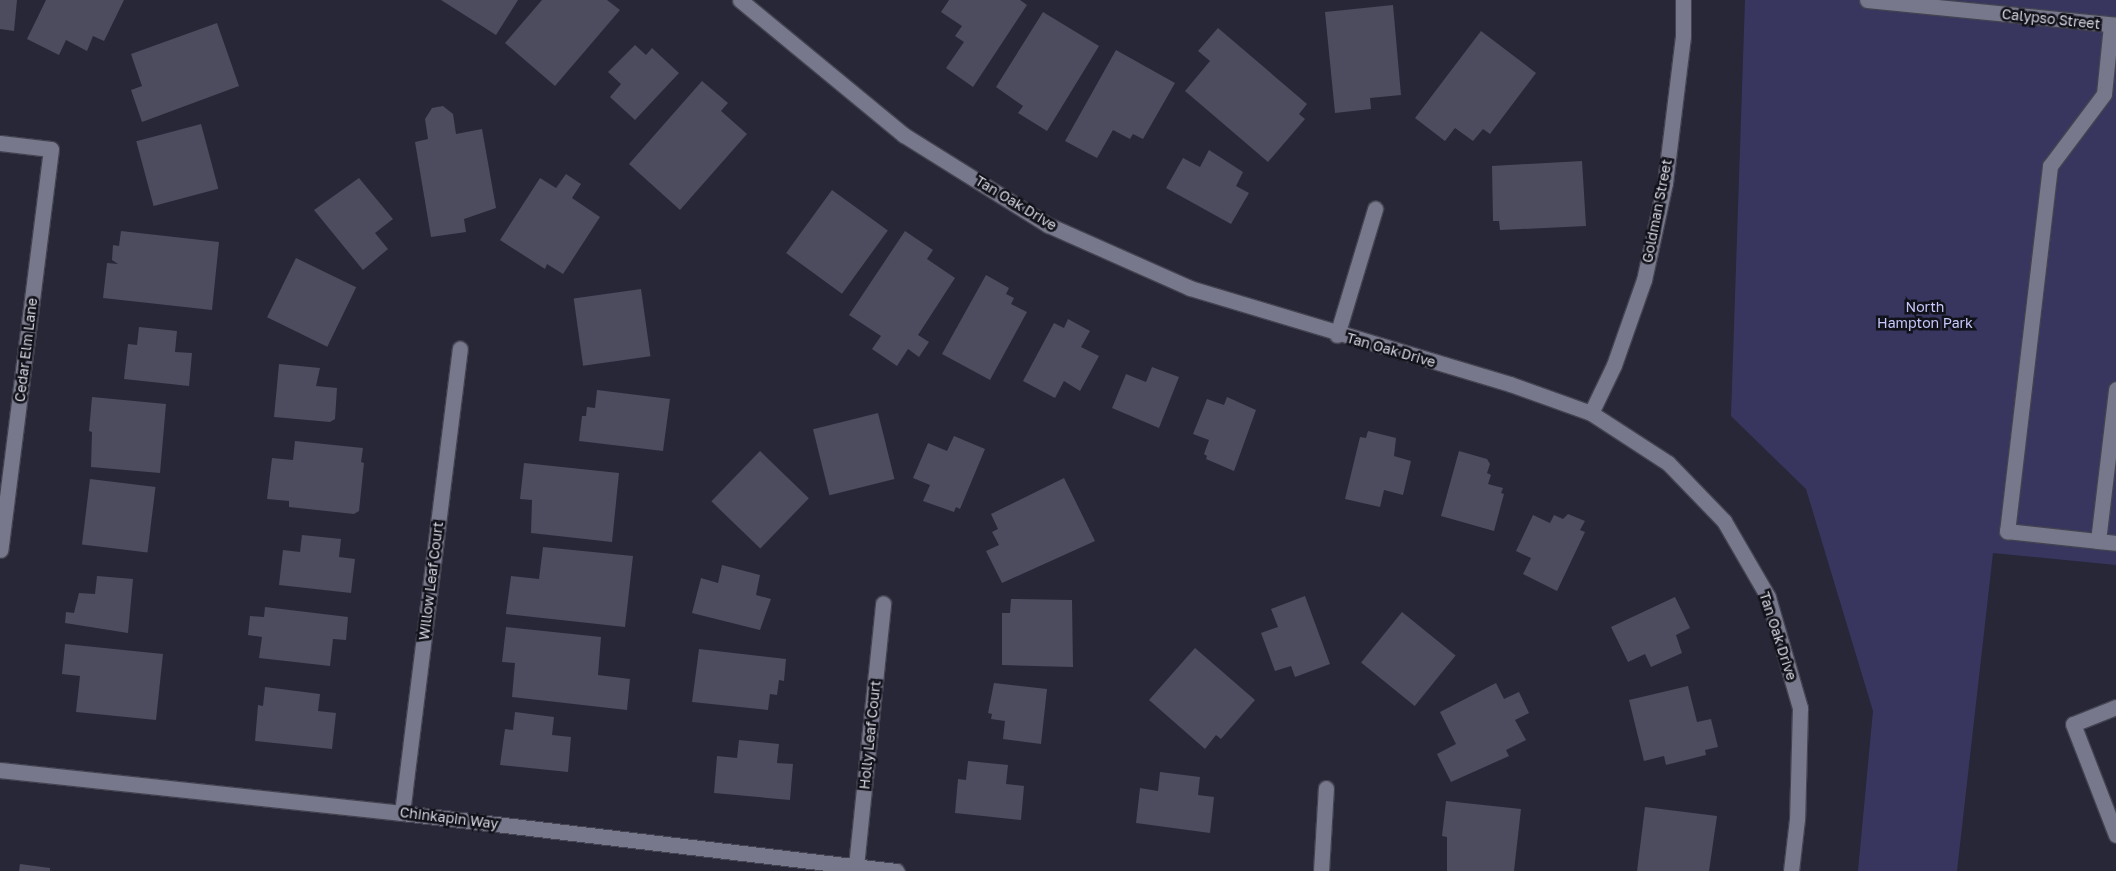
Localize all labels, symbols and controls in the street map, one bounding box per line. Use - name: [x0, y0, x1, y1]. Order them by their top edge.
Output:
- street label: Calypso Street: [2001, 5, 2101, 33]
- street label: Goldman Street: [1639, 158, 1675, 264]
- street label: Tan Oak Drive: [972, 172, 1060, 234]
- street label: Cedar Elm Lane: [11, 297, 41, 403]
- park label: North Hampton Park: [1877, 299, 1973, 332]
- street label: Tan Oak Drive: [1345, 329, 1437, 371]
- street label: Willow Leaf Court: [415, 521, 447, 641]
- street label: Tan Oak Drive: [1756, 590, 1800, 682]
- street label: Holly Leaf Court: [856, 680, 884, 790]
- street label: Chinkapin Way: [399, 804, 499, 832]

